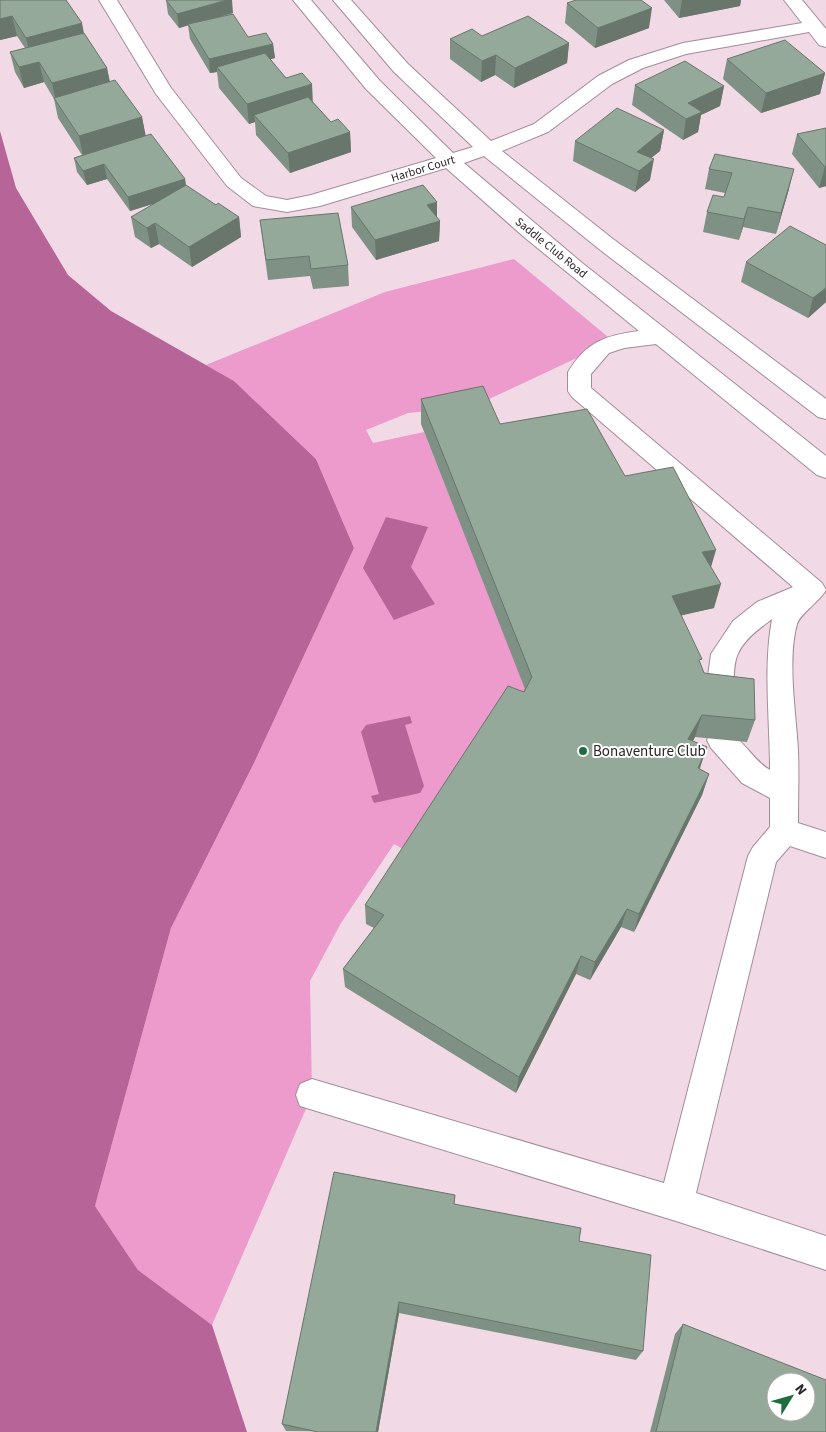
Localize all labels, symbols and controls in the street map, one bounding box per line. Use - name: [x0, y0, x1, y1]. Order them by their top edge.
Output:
- street label: Harbor Court: [389, 151, 457, 187]
- street label: Saddle Club Road: [511, 214, 591, 282]
- place label: Bonaventure Club: [593, 741, 706, 762]
- marker: Bonaventure Club: [577, 745, 589, 757]
- north arrow: [766, 1372, 816, 1422]
- text: N: [790, 1380, 811, 1400]

